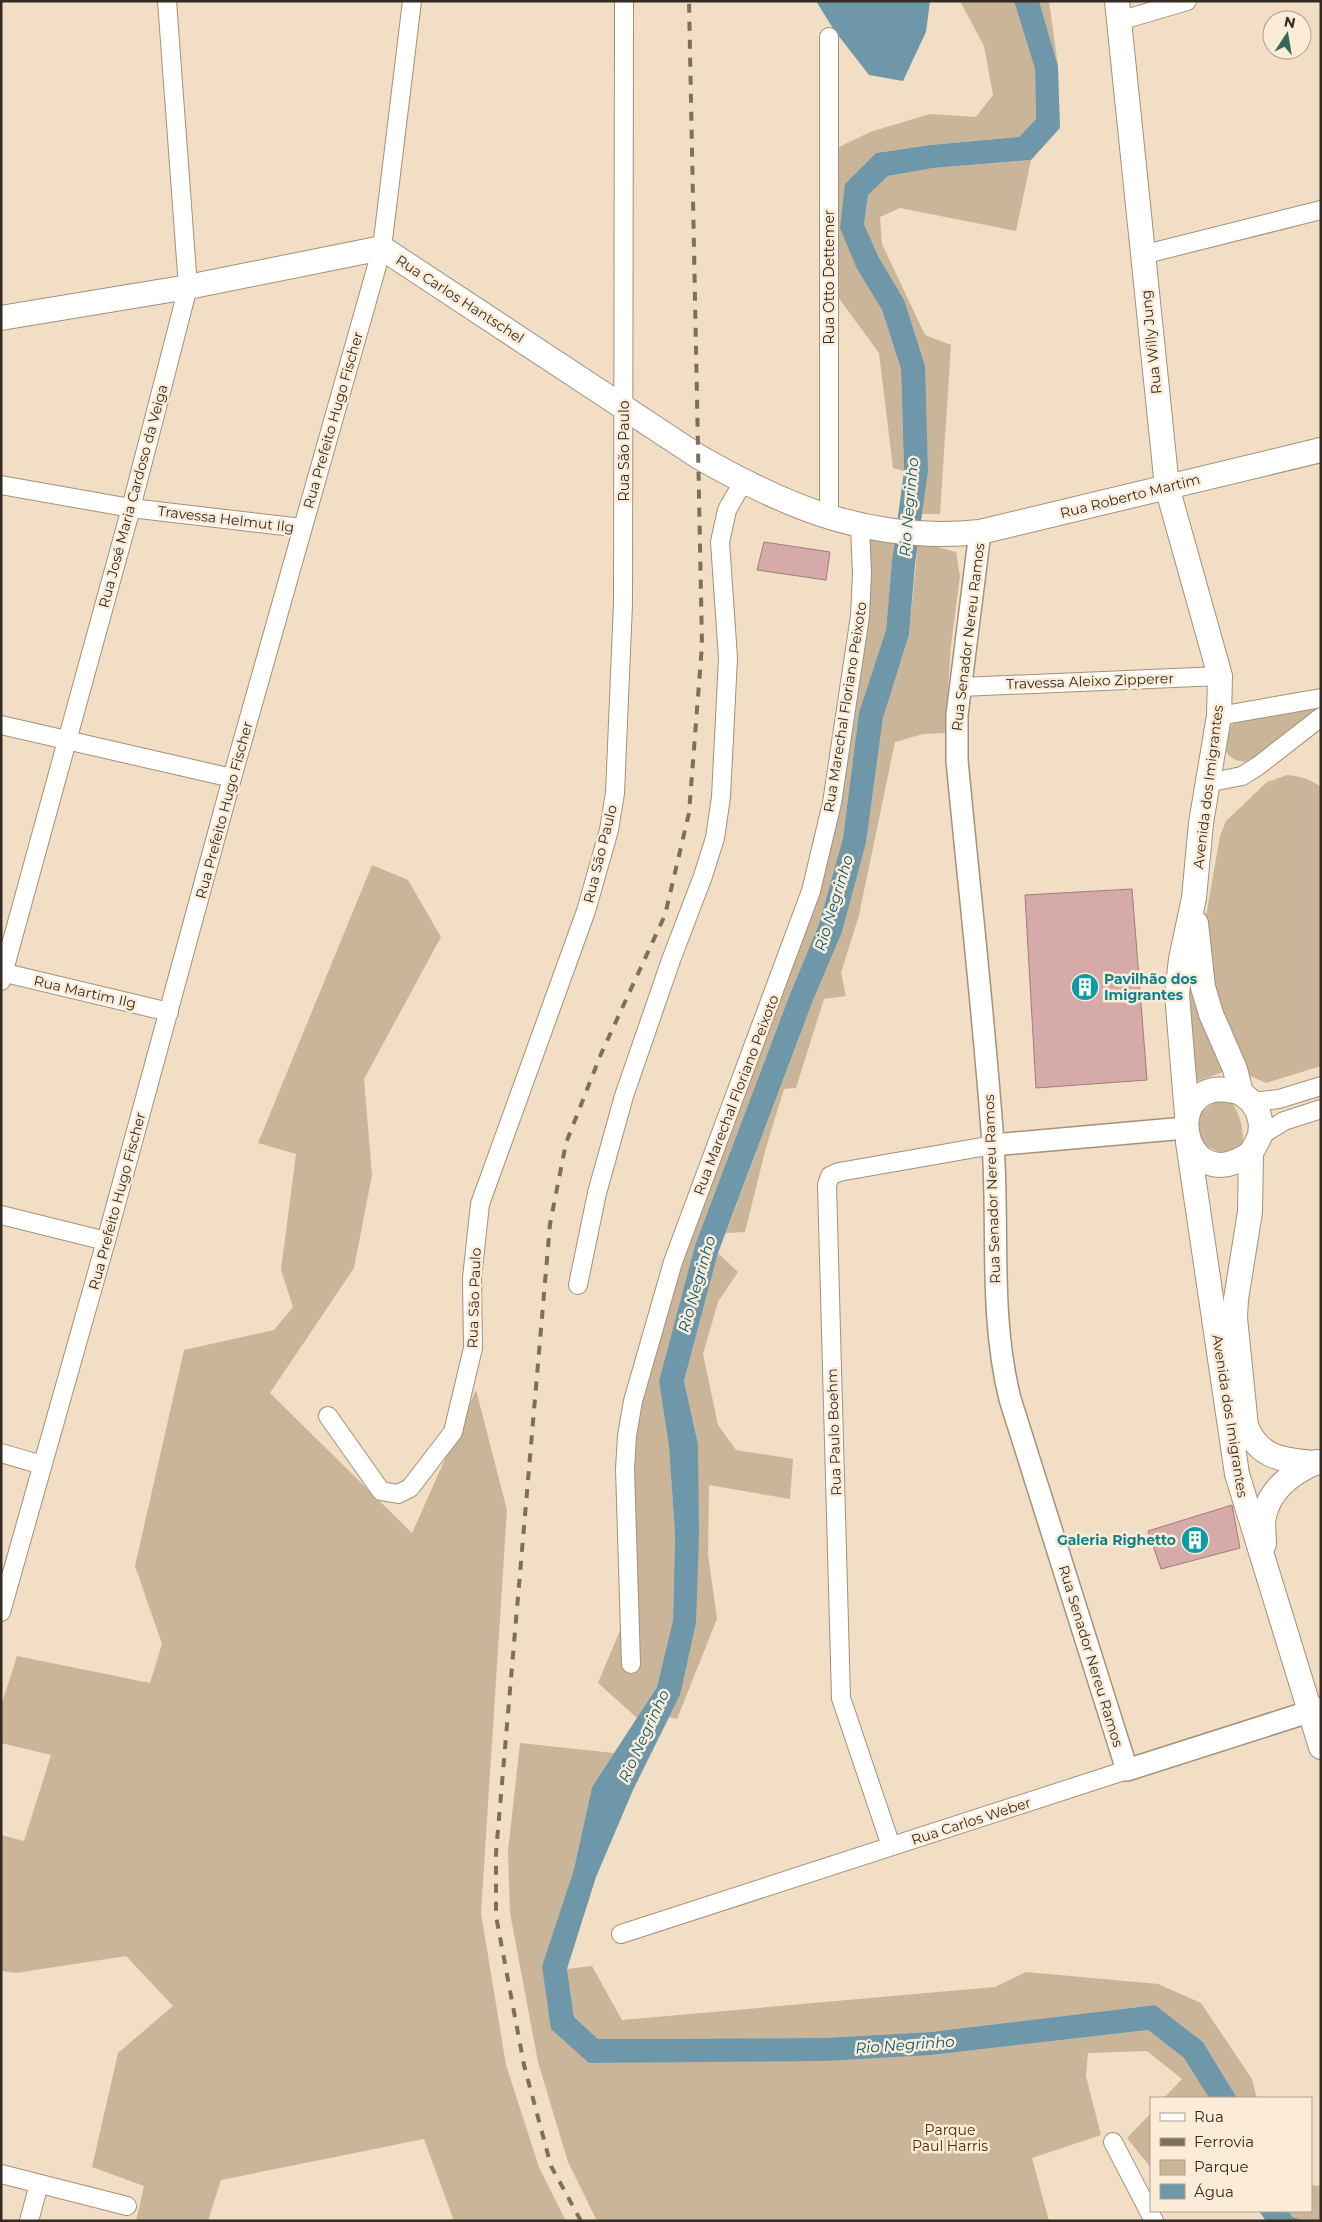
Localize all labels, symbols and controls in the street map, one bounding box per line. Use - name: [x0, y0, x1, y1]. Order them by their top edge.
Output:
- north arrow: [1262, 10, 1312, 60]
- text: N: [1282, 12, 1297, 32]
- street label: Rua Otto Dettemer: [820, 209, 838, 344]
- street label: Rua Carlos Hantschel: [393, 251, 527, 347]
- street label: Rua Willy Jung: [1137, 289, 1165, 395]
- street label: Rua Prefeito Hugo Fischer: [299, 329, 367, 511]
- street label: Rua José Maria Cardoso da Veiga: [94, 382, 172, 610]
- street label: Rua São Paulo: [615, 400, 633, 501]
- water label: Rio Negrinho: [895, 457, 922, 557]
- street label: Rua Roberto Martim: [1058, 470, 1202, 522]
- street label: Travessa Helmut Ilg: [157, 502, 295, 536]
- street label: Rua Senador Nereu Ramos: [948, 542, 988, 732]
- street label: Rua Marechal Floriano Peixoto: [819, 600, 871, 814]
- street label: Travessa Aleixo Zipperer: [1006, 669, 1175, 693]
- street label: Avenida dos Imigrantes: [1189, 704, 1227, 870]
- street label: Rua Prefeito Hugo Fischer: [192, 719, 257, 901]
- street label: Rua São Paulo: [579, 803, 621, 905]
- water label: Rio Negrinho: [810, 853, 857, 953]
- place label: Pavilhão dos Imigrantes: [1104, 970, 1198, 1004]
- street label: Rua Martim Ilg: [32, 971, 138, 1013]
- building icon: Pavilhão dos Imigrantes: [1070, 972, 1100, 1002]
- street label: Rua Marechal Floriano Peixoto: [689, 992, 783, 1198]
- street label: Rua Senador Nereu Ramos: [980, 1094, 1004, 1284]
- street label: Rua Prefeito Hugo Fischer: [85, 1110, 150, 1292]
- water label: Rio Negrinho: [674, 1233, 719, 1334]
- street label: Rua São Paulo: [463, 1247, 485, 1349]
- street label: Avenida dos Imigrantes: [1208, 1333, 1252, 1499]
- street label: Rua Paulo Boehm: [823, 1368, 845, 1496]
- building icon: Galeria Righetto: [1180, 1525, 1210, 1555]
- place label: Galeria Righetto: [1057, 1531, 1176, 1549]
- street label: Rua Senador Nereu Ramos: [1055, 1563, 1127, 1749]
- water label: Rio Negrinho: [614, 1687, 673, 1785]
- street label: Rua Carlos Weber: [909, 1793, 1034, 1849]
- water label: Rio Negrinho: [855, 2032, 955, 2057]
- legend: [1150, 2097, 1312, 2212]
- text: Rua: [1194, 2107, 1224, 2126]
- park label: Parque Paul Harris: [912, 2121, 988, 2155]
- text: Ferrovia: [1194, 2132, 1254, 2151]
- text: Parque: [1194, 2157, 1249, 2176]
- text: Água: [1194, 2182, 1234, 2201]

